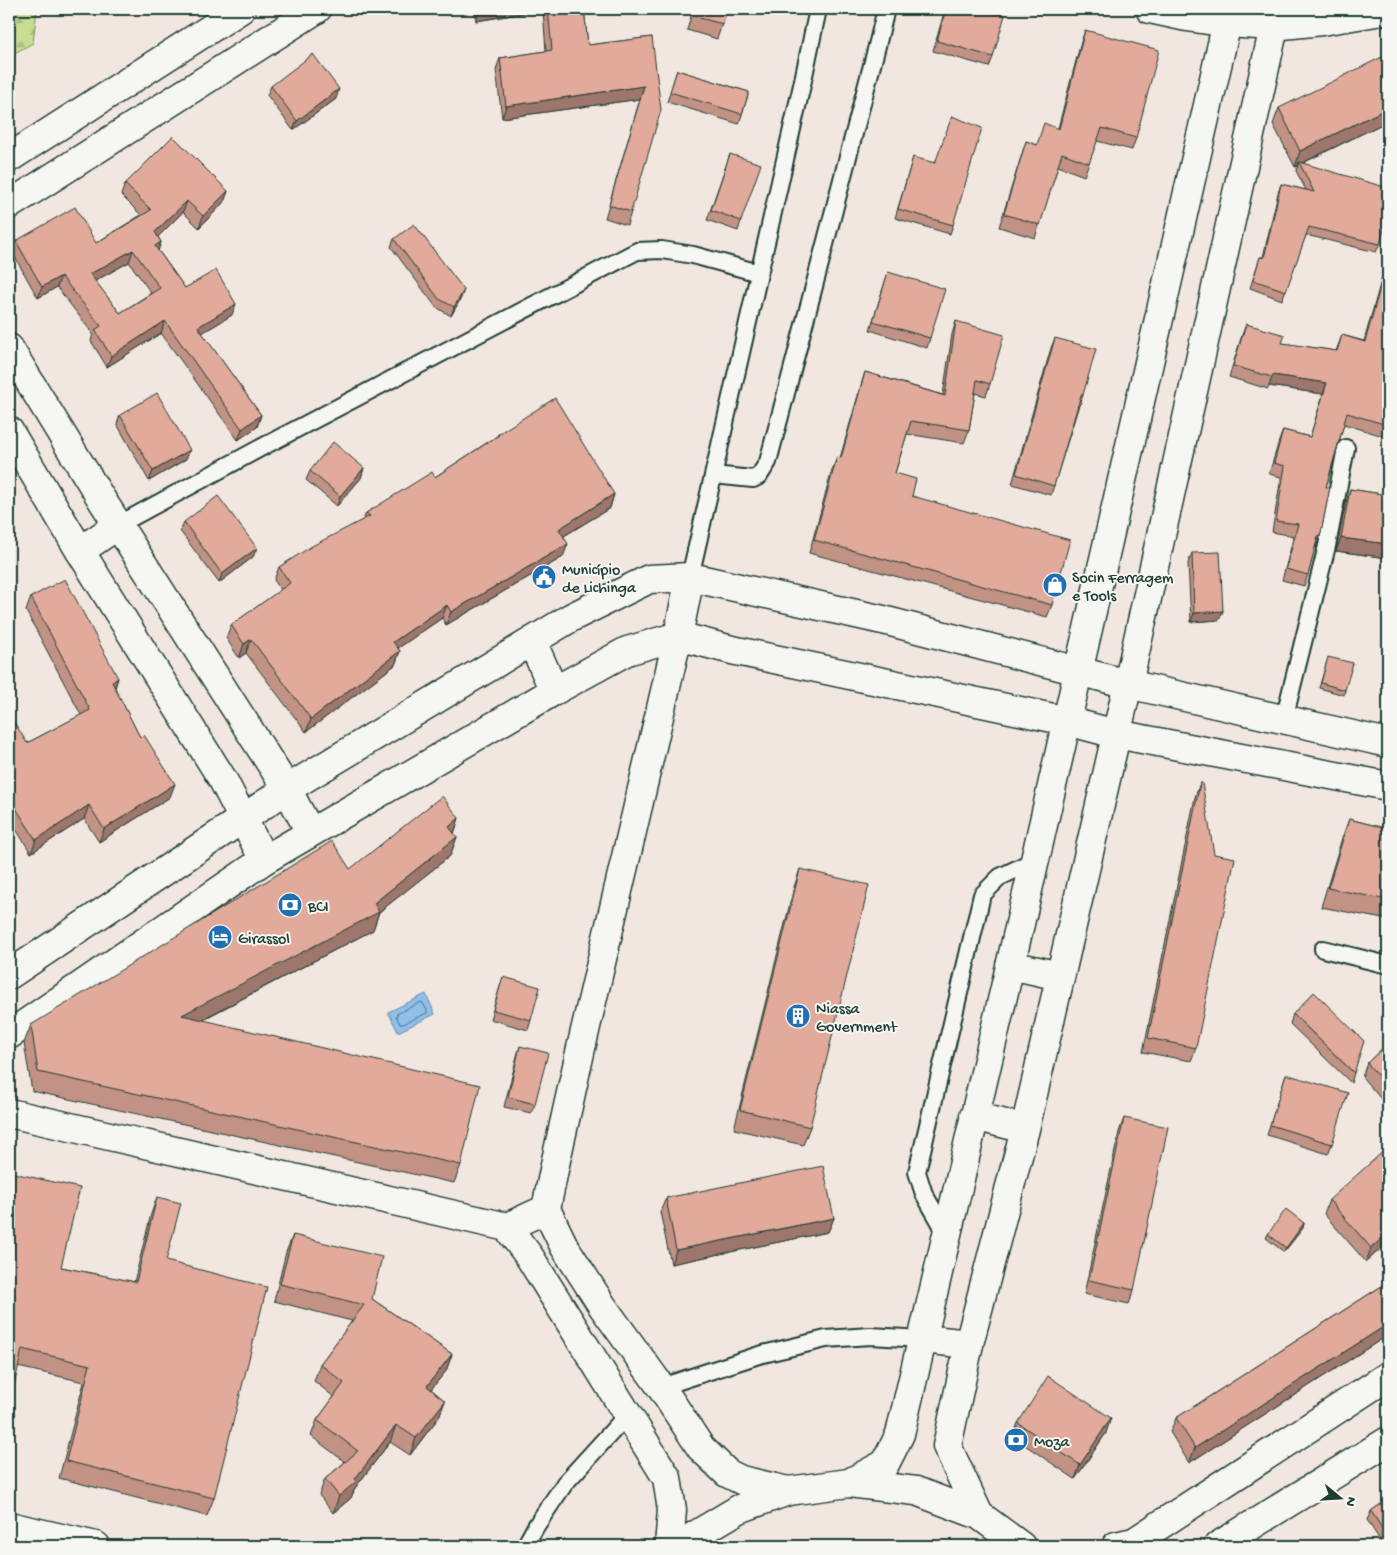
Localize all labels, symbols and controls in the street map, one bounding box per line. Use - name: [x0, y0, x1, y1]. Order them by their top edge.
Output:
- place label: Município de Lichinga: [562, 562, 637, 599]
- public building icon: Município de Lichinga: [531, 564, 557, 590]
- place label: Socin Ferragem e Tools: [1072, 570, 1174, 607]
- shop icon: Socin Ferragem e Tools: [1042, 572, 1068, 598]
- bank icon: BCI: [277, 892, 303, 918]
- place label: BCI: [307, 899, 329, 918]
- hotel icon: Girassol: [207, 924, 233, 950]
- place label: Girassol: [238, 931, 290, 950]
- place label: Niassa Government: [816, 1001, 898, 1038]
- building icon: Niassa Government: [785, 1003, 811, 1029]
- bank icon: Moza: [1003, 1427, 1029, 1453]
- place label: Moza: [1034, 1434, 1070, 1453]
- north arrow: [1314, 1472, 1364, 1522]
- text: N: [1340, 1494, 1359, 1508]

